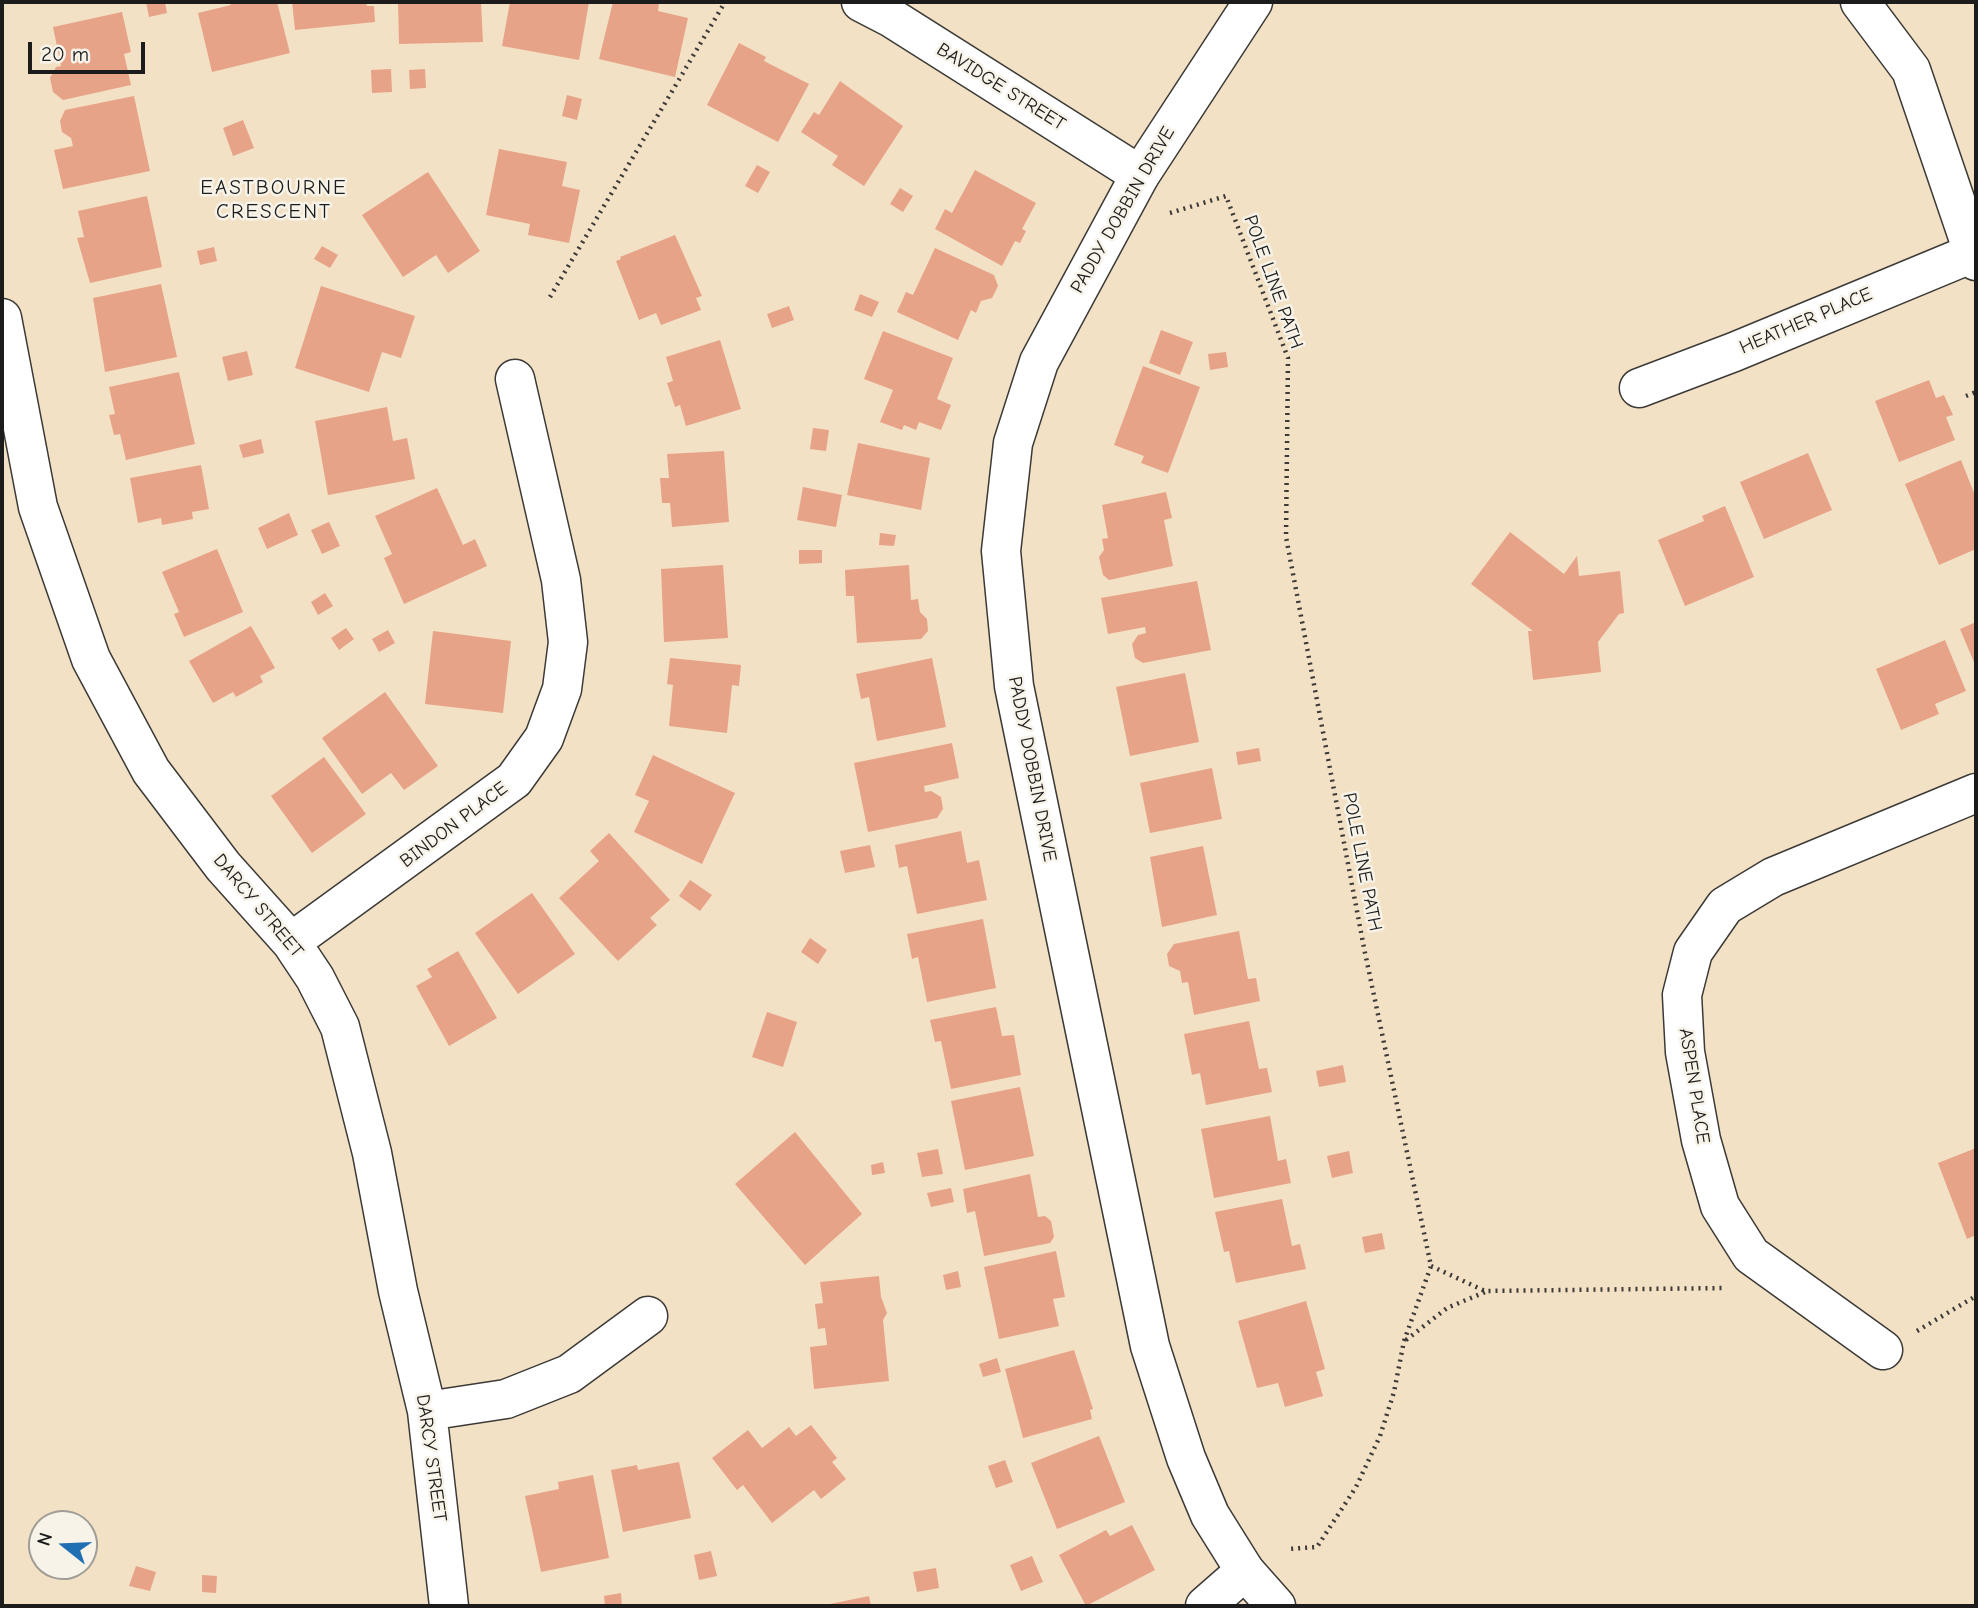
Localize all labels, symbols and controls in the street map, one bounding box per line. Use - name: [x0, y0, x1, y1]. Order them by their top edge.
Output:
- scale bar: [32, 28, 149, 72]
- street label: BAVIDGE STREET: [932, 38, 1070, 136]
- text: 20 m: [41, 42, 89, 66]
- street label: PADDY DOBBIN DRIVE: [1066, 123, 1180, 297]
- district label: EASTBOURNE CRESCENT: [202, 175, 346, 225]
- street label: POLE LINE PATH: [1238, 212, 1308, 352]
- street label: HEATHER PLACE: [1736, 283, 1876, 359]
- street label: PADDY DOBBIN DRIVE: [1003, 674, 1061, 864]
- street label: BINDON PLACE: [396, 777, 512, 873]
- street label: POLE LINE PATH: [1337, 791, 1387, 933]
- street label: DARCY STREET: [208, 850, 308, 962]
- street label: ASPEN PLACE: [1674, 1027, 1714, 1145]
- street label: DARCY STREET: [411, 1393, 451, 1523]
- north arrow: [28, 1510, 98, 1580]
- text: N: [33, 1530, 57, 1548]

